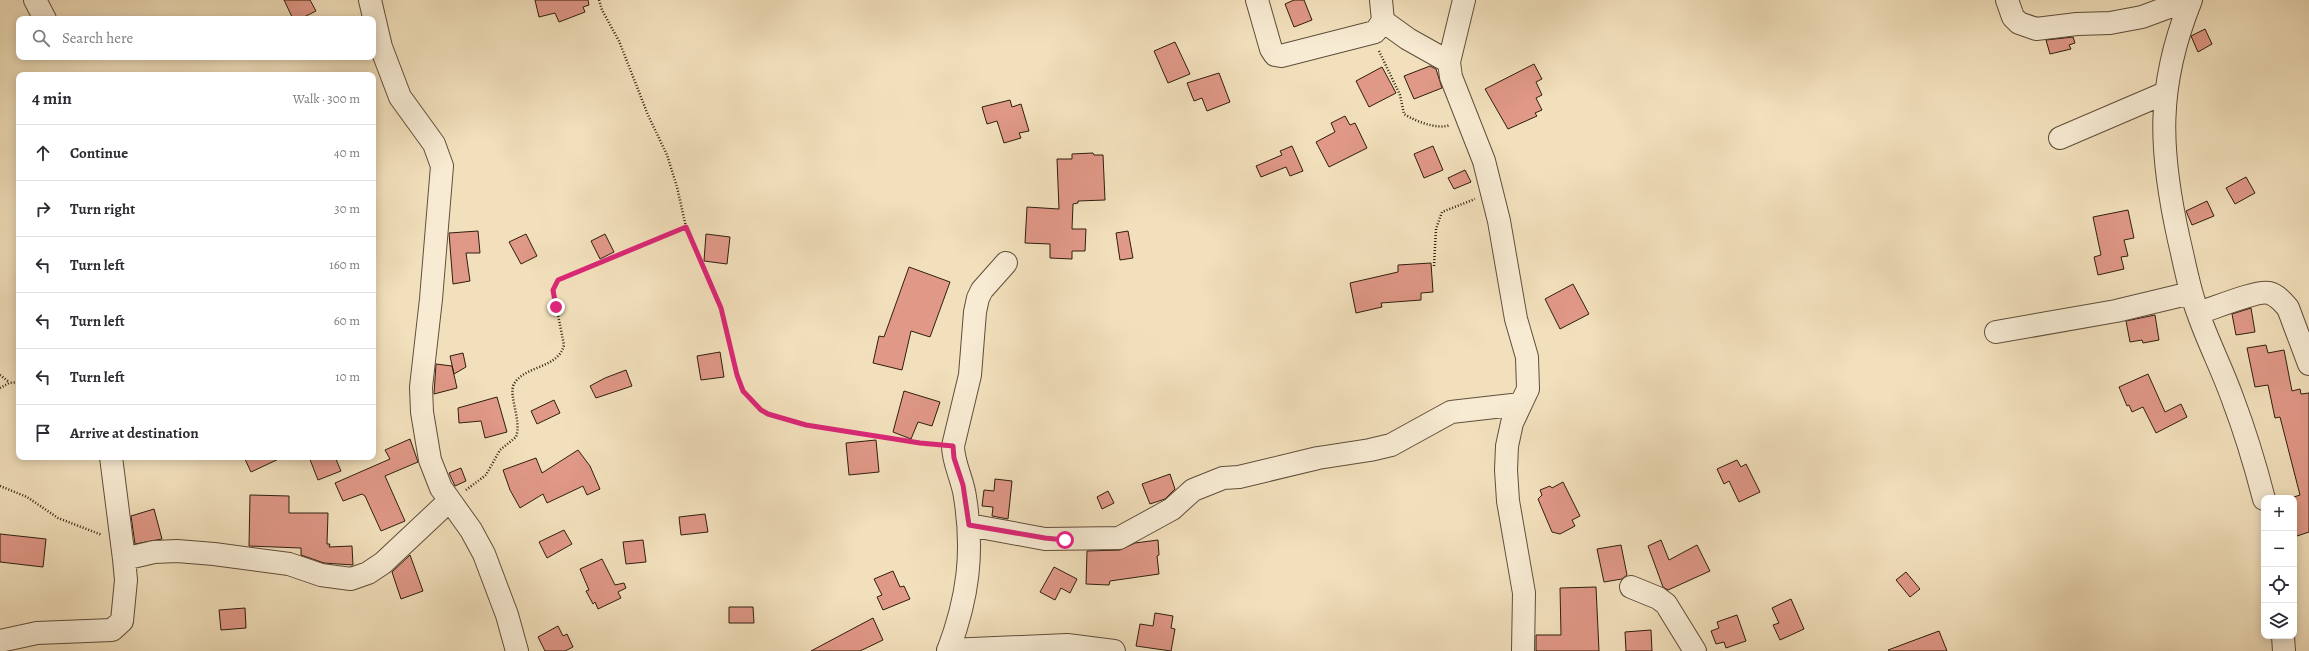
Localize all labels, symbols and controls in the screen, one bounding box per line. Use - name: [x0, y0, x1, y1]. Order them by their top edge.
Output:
- search box: [16, 16, 376, 60]
- icon: search: [30, 27, 52, 49]
- text: Search here: [62, 28, 133, 48]
- text: 4 min: [32, 87, 72, 110]
- text: Walk · 300 m: [293, 90, 360, 107]
- icon: ahead: [32, 142, 54, 164]
- text: Continue: [70, 143, 128, 163]
- text: 40 m: [334, 144, 360, 161]
- icon: right: [32, 198, 54, 220]
- text: Turn right: [70, 199, 135, 219]
- text: 30 m: [334, 200, 360, 217]
- icon: left: [32, 254, 54, 276]
- text: Turn left: [70, 255, 125, 275]
- text: 160 m: [329, 256, 360, 273]
- route end: [547, 298, 565, 316]
- icon: left: [32, 310, 54, 332]
- text: Turn left: [70, 311, 125, 331]
- text: 60 m: [334, 312, 360, 329]
- icon: left: [32, 366, 54, 388]
- text: Turn left: [70, 367, 125, 387]
- text: 10 m: [335, 368, 360, 385]
- icon: arrive: [32, 422, 54, 444]
- text: Arrive at destination: [70, 423, 199, 443]
- map controls: [2261, 495, 2297, 639]
- button: +: [2261, 495, 2297, 531]
- route start: [1056, 531, 1074, 549]
- button: −: [2261, 531, 2297, 567]
- button: locate: [2261, 567, 2297, 603]
- button: layers: [2261, 603, 2297, 639]

